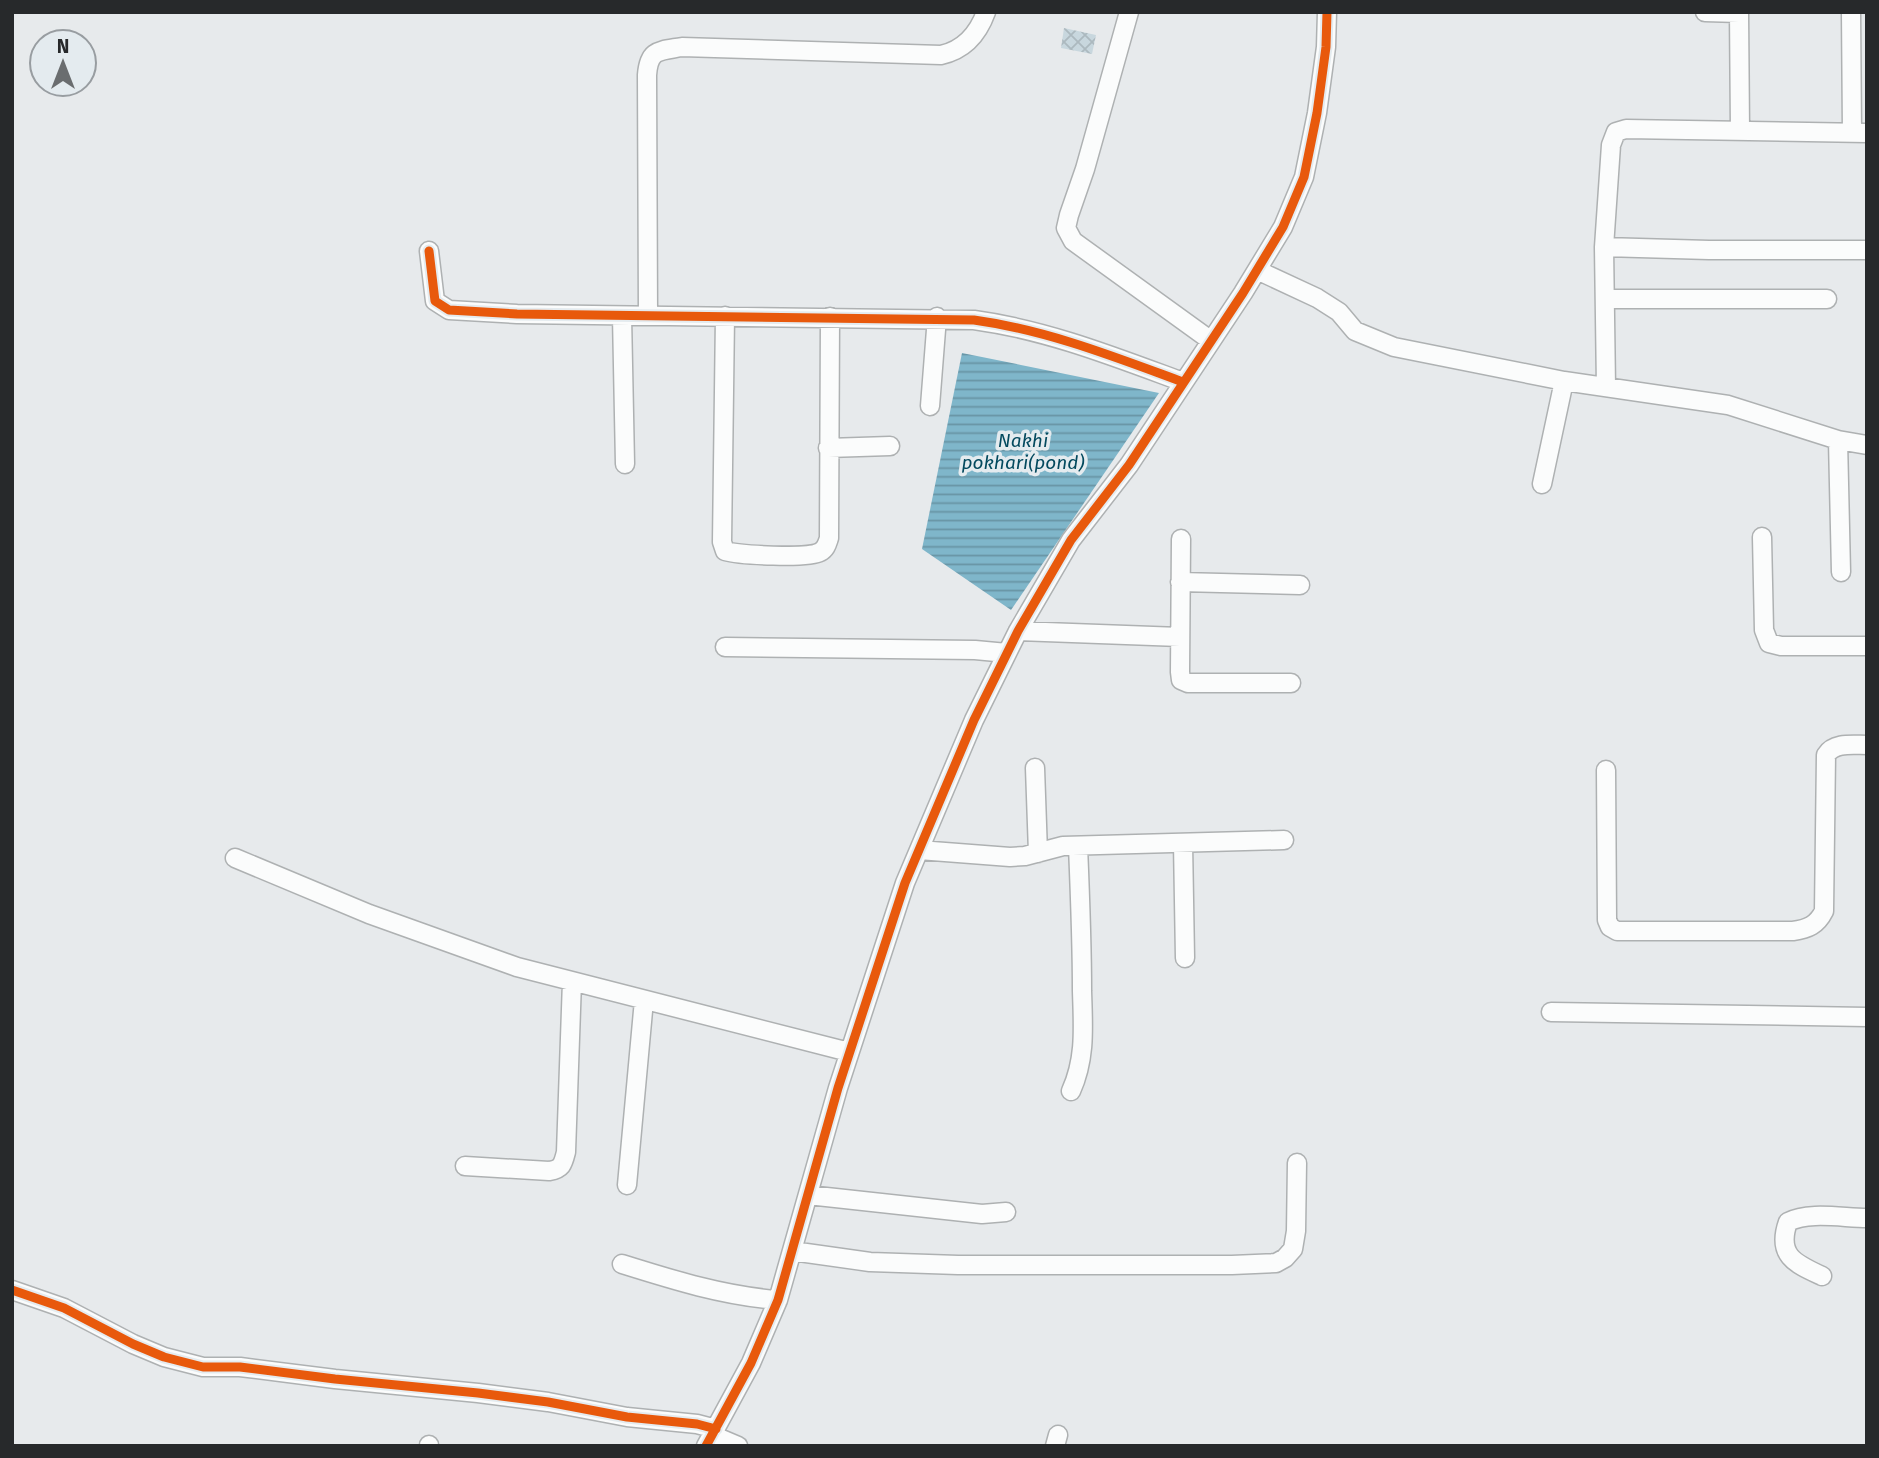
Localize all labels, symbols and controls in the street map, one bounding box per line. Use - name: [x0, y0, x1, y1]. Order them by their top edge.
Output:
- north arrow: [28, 28, 98, 98]
- text: N: [57, 35, 69, 58]
- water label: Nakhi pokhari(pond): [962, 429, 1084, 474]

